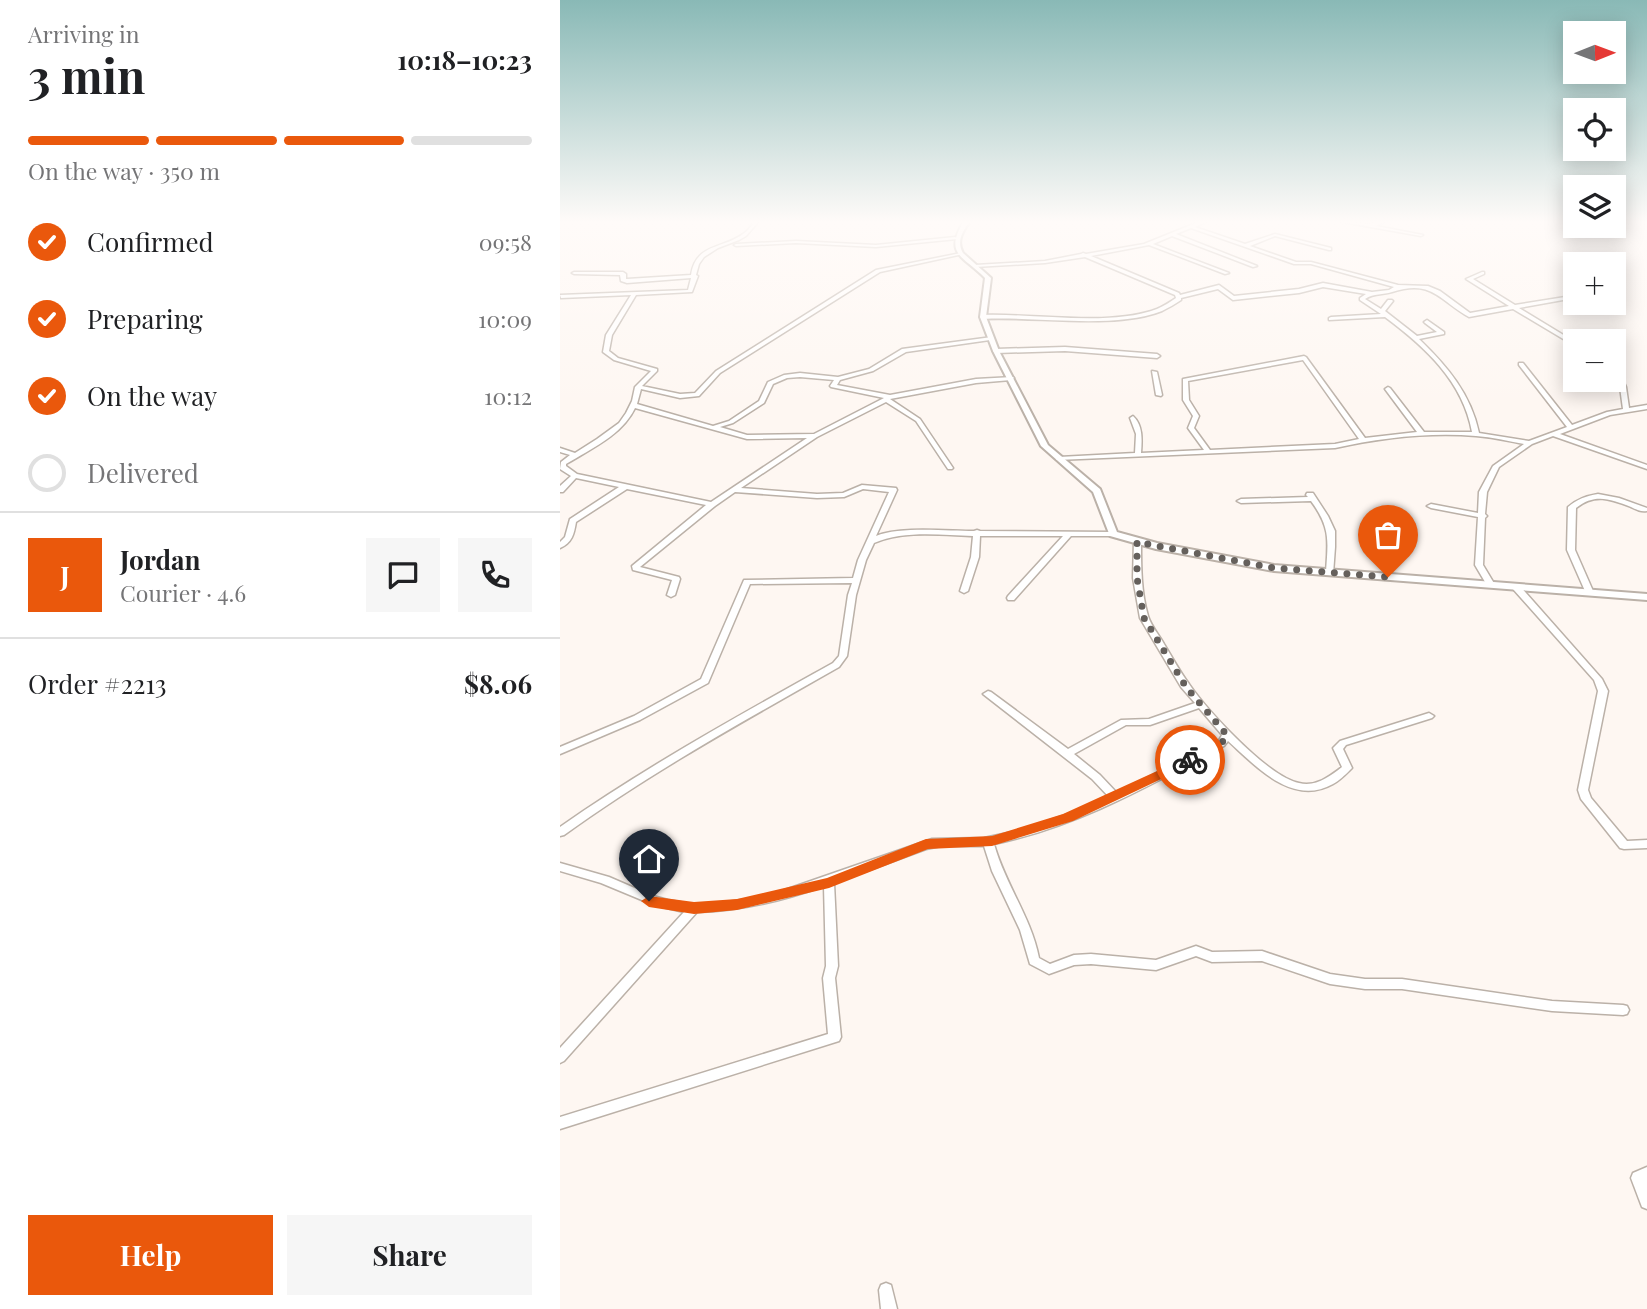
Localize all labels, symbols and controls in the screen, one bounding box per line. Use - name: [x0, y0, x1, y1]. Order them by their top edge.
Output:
- text: Arriving in: [28, 18, 140, 49]
- north arrow: [1563, 21, 1626, 84]
- map controls: [1563, 21, 1626, 392]
- text: 10:18–10:23: [397, 42, 532, 77]
- text: 3 min: [28, 44, 145, 106]
- button: locate: [1563, 98, 1626, 161]
- text: On the way · 350 m: [28, 155, 220, 186]
- button: layers: [1563, 175, 1626, 238]
- icon: check: [28, 223, 66, 261]
- text: Confirmed: [87, 224, 214, 259]
- text: 09:58: [479, 226, 532, 257]
- button: +: [1563, 252, 1626, 315]
- icon: check: [28, 300, 66, 338]
- text: Preparing: [87, 301, 203, 336]
- text: 10:09: [478, 303, 532, 334]
- button: −: [1563, 329, 1626, 392]
- icon: check: [28, 377, 66, 415]
- text: On the way: [87, 378, 217, 413]
- text: 10:12: [484, 380, 532, 411]
- text: Delivered: [87, 455, 199, 490]
- pin: [1358, 505, 1418, 577]
- icon: bag: [1369, 516, 1407, 554]
- button: chat: [366, 538, 440, 612]
- button: phone: [458, 538, 532, 612]
- text: Jordan: [120, 542, 200, 577]
- text: J: [60, 558, 70, 593]
- text: Courier · 4.6: [120, 577, 246, 608]
- text: Order #2213: [28, 666, 166, 701]
- text: $8.06: [464, 666, 532, 701]
- courier: [1155, 725, 1225, 795]
- icon: bike: [1171, 741, 1209, 779]
- pin: [619, 829, 679, 901]
- icon: home: [630, 840, 668, 878]
- button: Help: [28, 1215, 273, 1295]
- button: Share: [287, 1215, 532, 1295]

